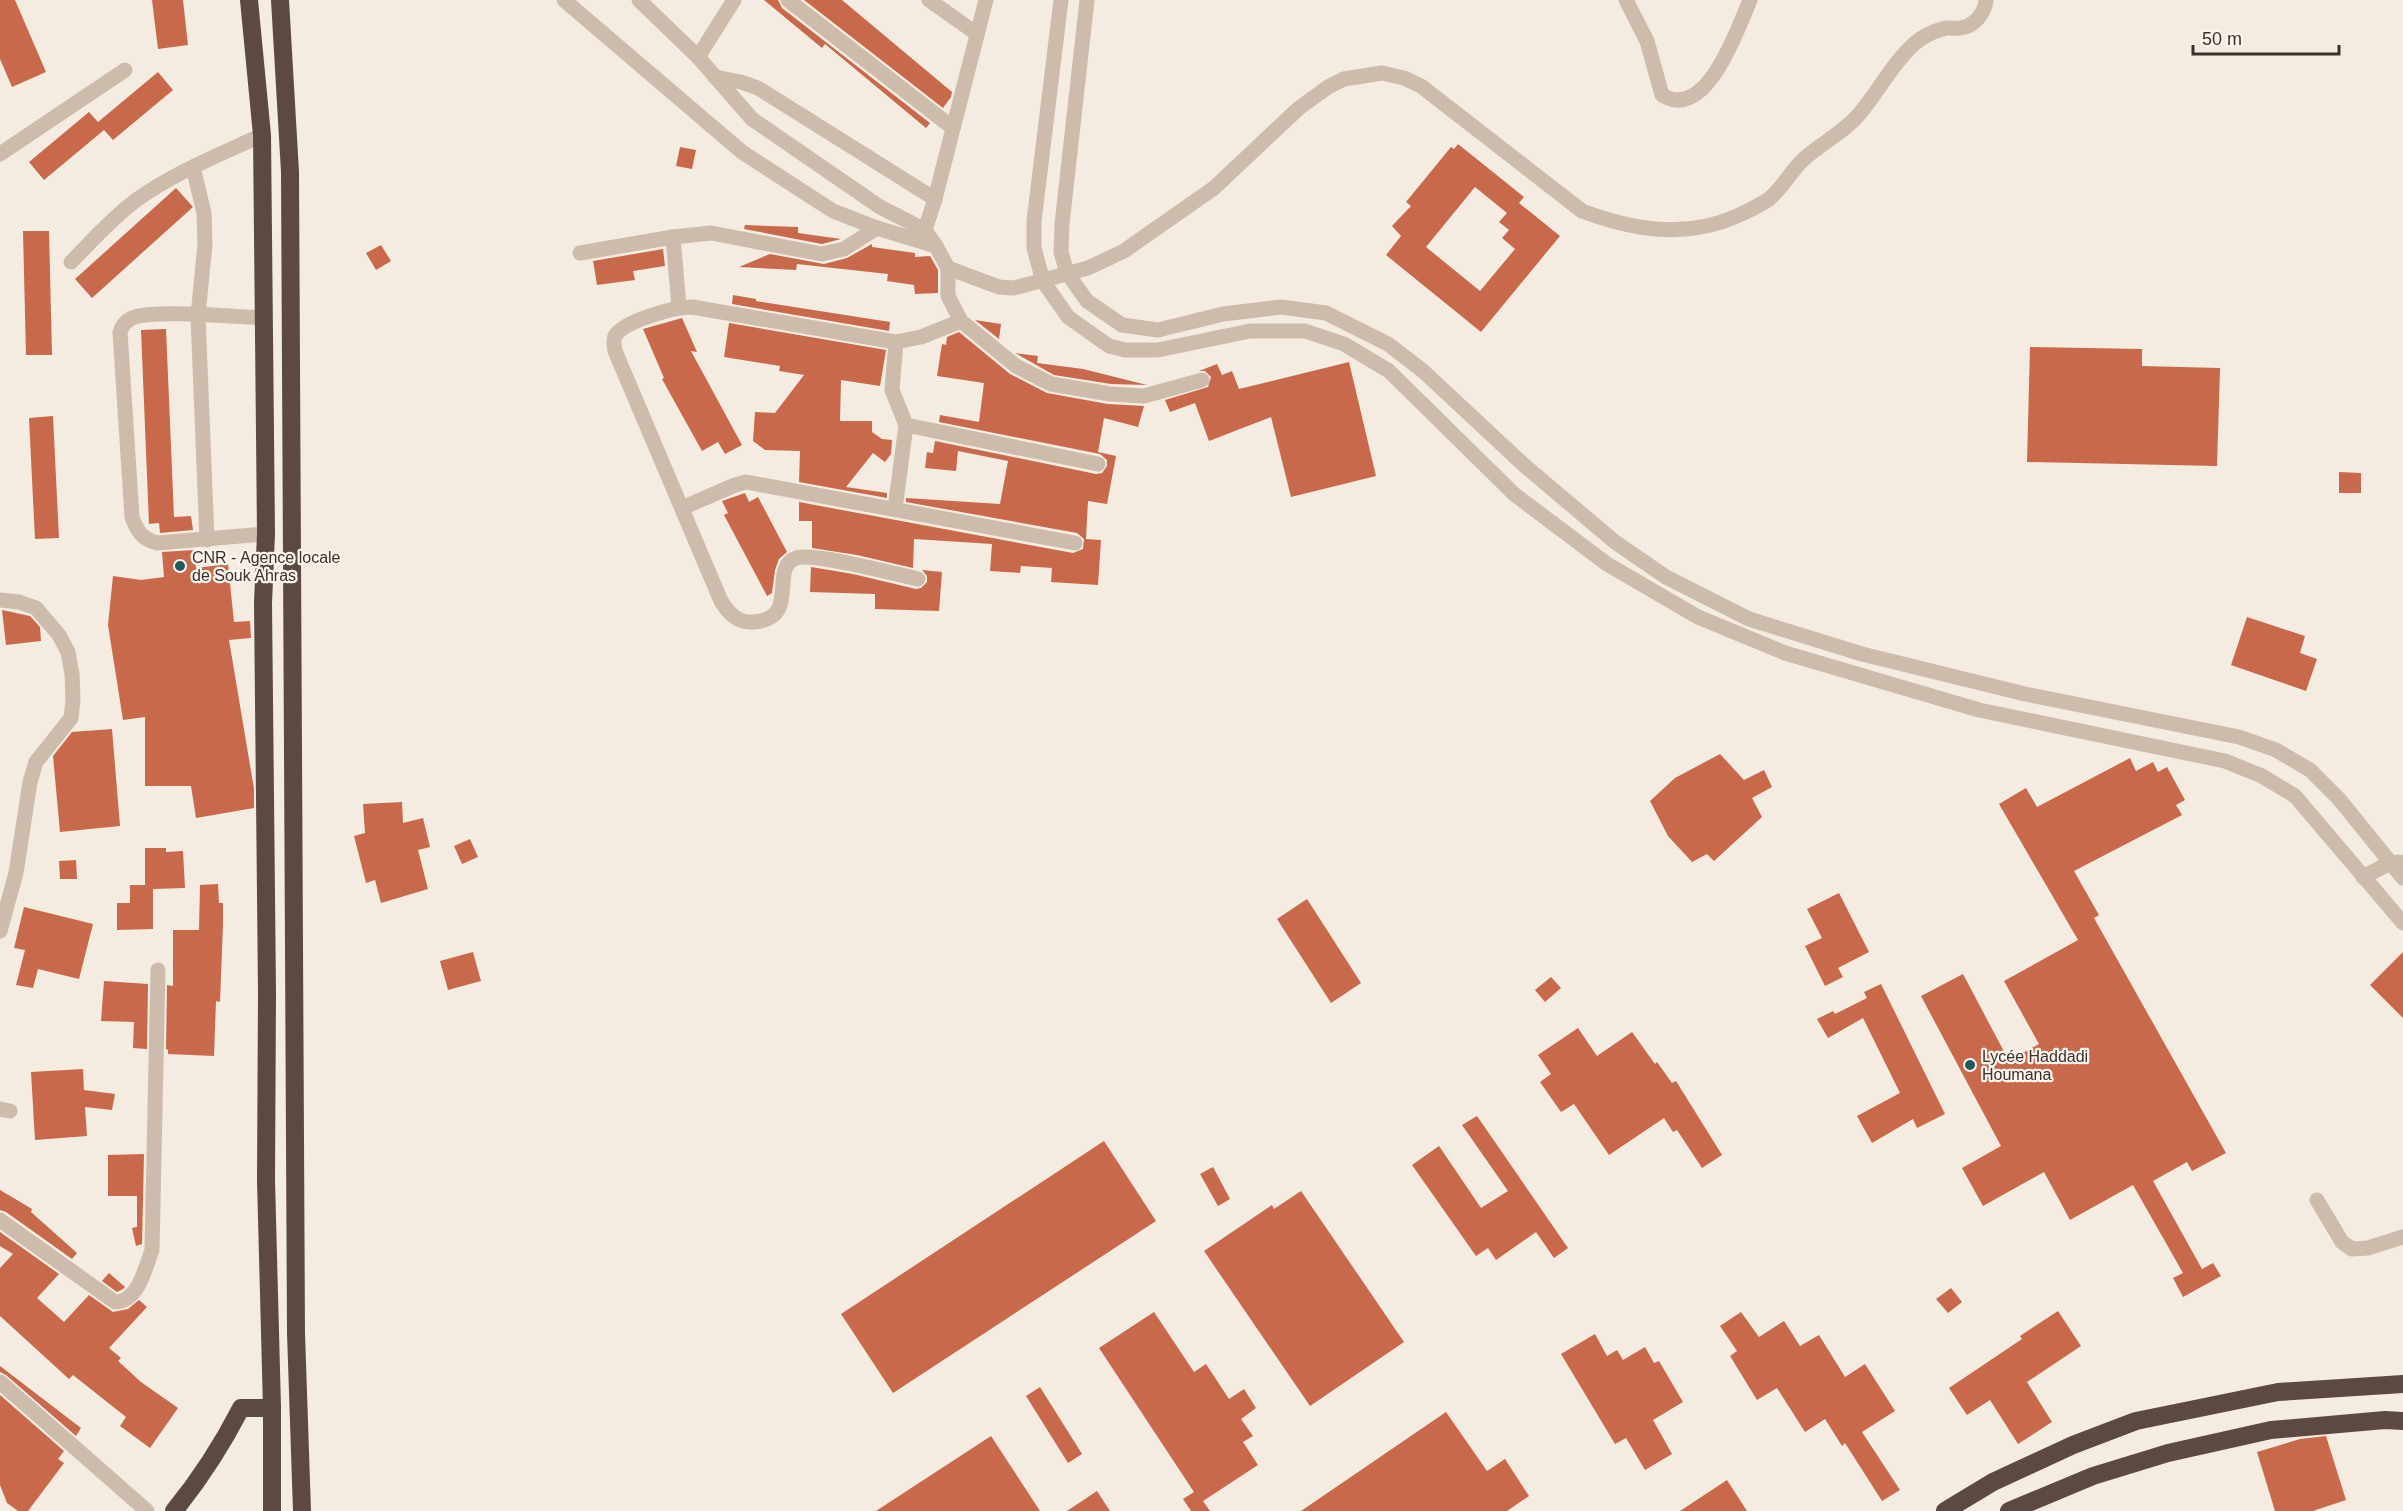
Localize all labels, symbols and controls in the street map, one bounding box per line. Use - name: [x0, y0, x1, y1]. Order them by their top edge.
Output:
- scale bar: [2193, 18, 2338, 56]
- text: 50 m: [2202, 29, 2242, 49]
- place label: CNR - Agence locale de Souk Ahras: [192, 549, 341, 584]
- marker: CNR - Agence locale de Souk Ahras: [173, 559, 187, 573]
- place label: Lycée Haddadi Houmana: [1982, 1048, 2088, 1083]
- marker: Lycée Haddadi Houmana: [1963, 1058, 1977, 1072]

